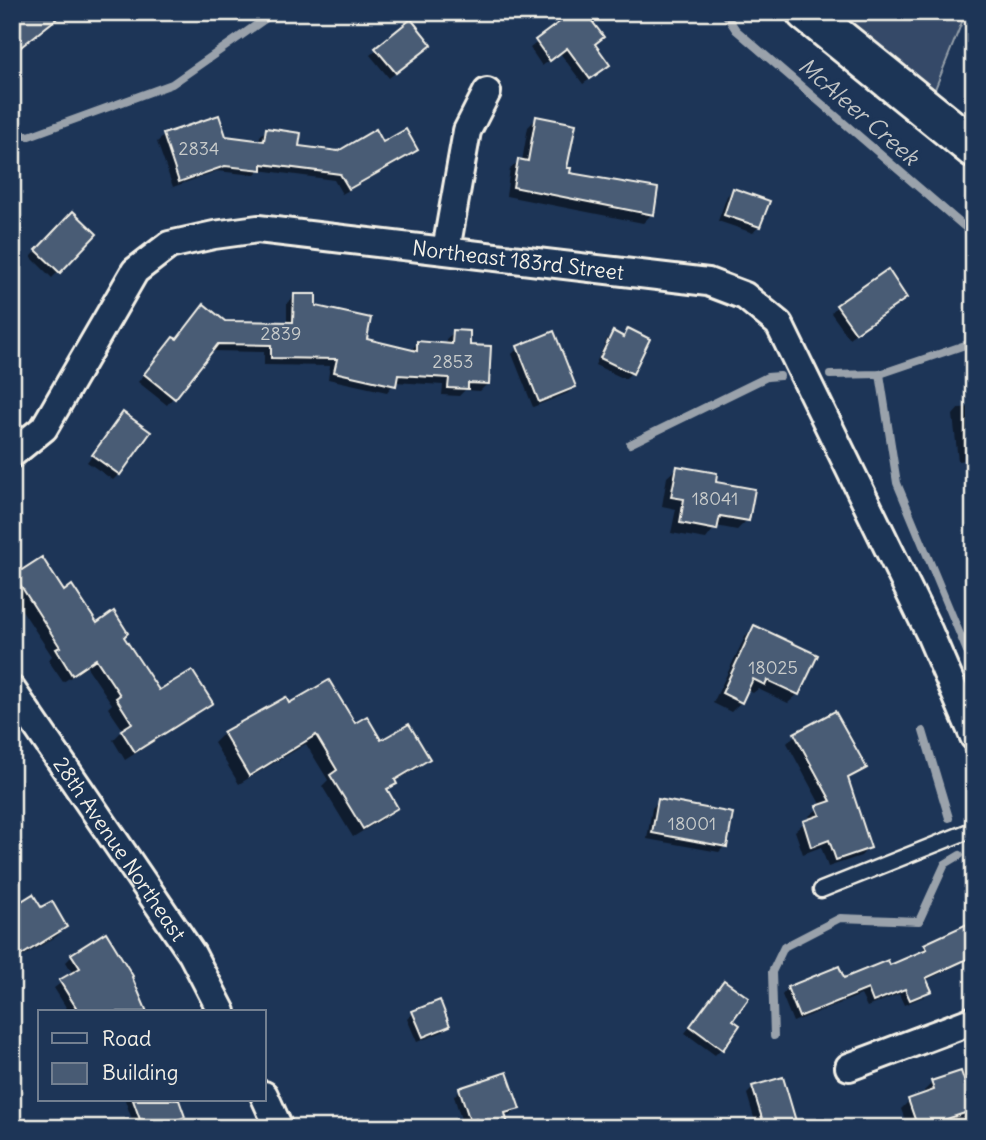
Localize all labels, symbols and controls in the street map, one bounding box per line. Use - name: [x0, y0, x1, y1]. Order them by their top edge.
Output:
- water label: McAleer Creek: [793, 51, 926, 172]
- house number: 2834: [179, 137, 219, 160]
- street label: Northeast 183rd Street: [411, 234, 626, 286]
- house number: 2839: [261, 322, 301, 345]
- house number: 2853: [433, 350, 473, 373]
- house number: 18041: [692, 487, 738, 510]
- house number: 18025: [748, 656, 798, 679]
- street label: 28th Avenue Northeast: [48, 751, 192, 946]
- house number: 18001: [668, 812, 716, 835]
- legend: [38, 1010, 266, 1102]
- text: Road: [102, 1025, 151, 1052]
- text: Building: [102, 1059, 178, 1086]

